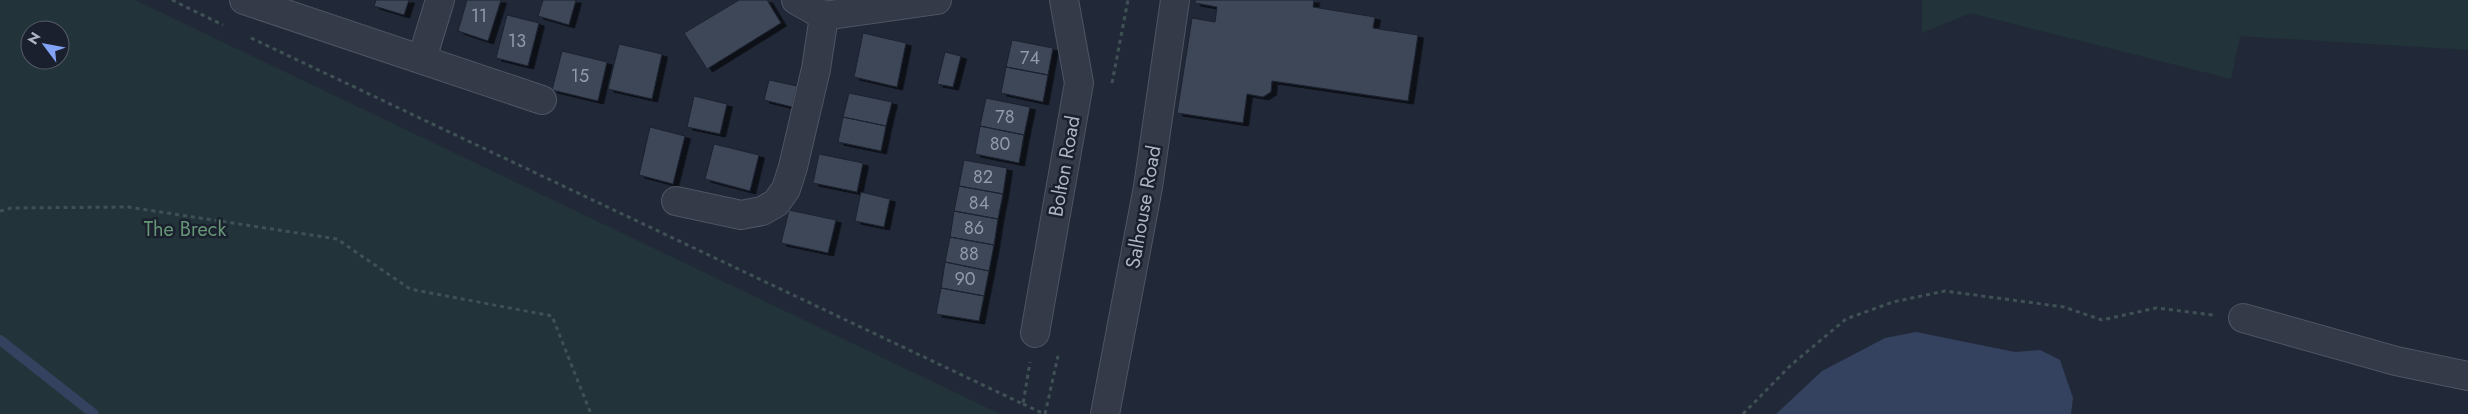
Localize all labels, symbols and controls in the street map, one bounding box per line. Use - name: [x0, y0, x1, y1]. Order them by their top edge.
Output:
- house number: 11: [471, 3, 487, 29]
- north arrow: [20, 20, 70, 70]
- text: N: [23, 28, 45, 48]
- house number: 13: [508, 28, 526, 54]
- house number: 74: [1020, 45, 1040, 71]
- house number: 15: [571, 63, 589, 89]
- house number: 78: [995, 104, 1015, 130]
- street label: Bolton Road: [1041, 113, 1088, 219]
- house number: 80: [990, 131, 1011, 157]
- street label: Salhouse Road: [1118, 143, 1169, 271]
- house number: 82: [973, 164, 993, 190]
- house number: 84: [969, 190, 989, 216]
- park label: The Breck: [144, 215, 226, 244]
- house number: 86: [964, 215, 984, 241]
- house number: 88: [959, 241, 979, 267]
- house number: 90: [954, 266, 976, 292]

